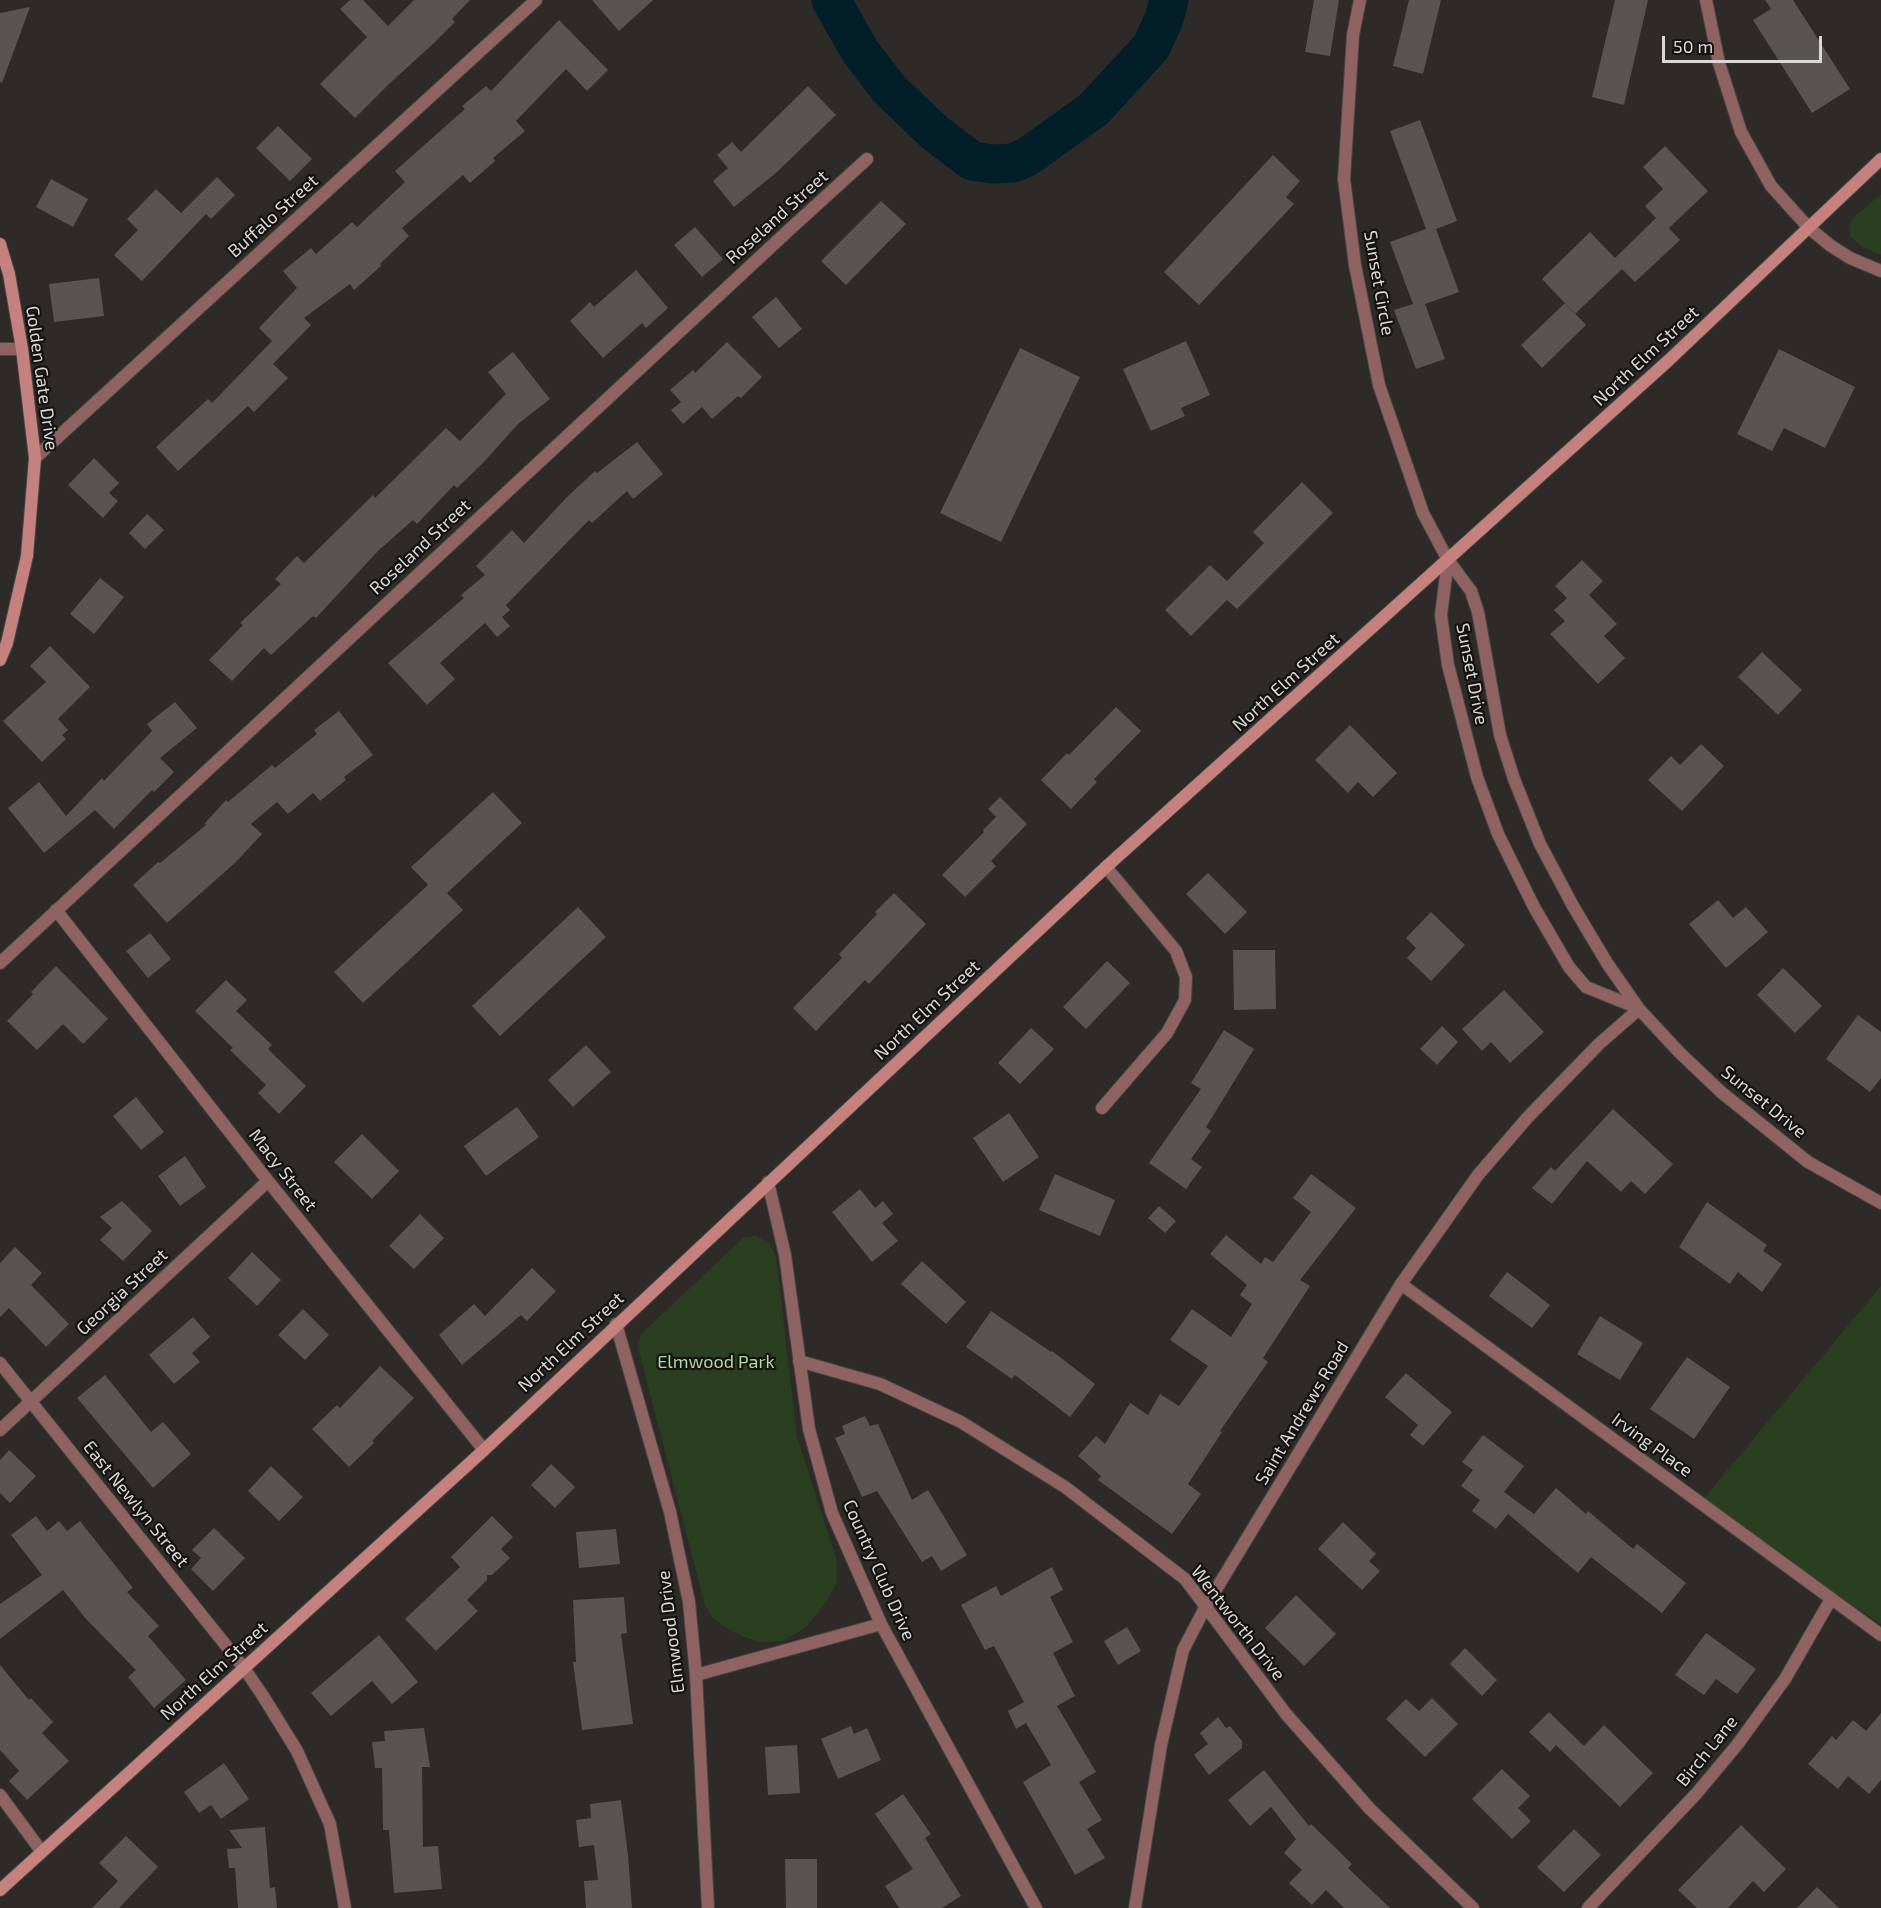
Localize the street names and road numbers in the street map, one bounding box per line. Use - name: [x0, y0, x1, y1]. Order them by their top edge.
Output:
- street label: Roseland Street: [721, 165, 833, 269]
- street label: Buffalo Street: [224, 170, 322, 262]
- street label: Sunset Circle: [1359, 229, 1399, 337]
- street label: North Elm Street: [1589, 301, 1703, 411]
- street label: Golden Gate Drive: [21, 304, 63, 452]
- street label: Roseland Street: [365, 495, 475, 599]
- street label: Sunset Drive: [1452, 621, 1492, 727]
- street label: North Elm Street: [1228, 628, 1344, 736]
- street label: North Elm Street: [870, 955, 984, 1065]
- street label: Sunset Drive: [1717, 1061, 1811, 1143]
- street label: Macy Street: [244, 1125, 322, 1215]
- street label: Georgia Street: [72, 1244, 172, 1340]
- street label: North Elm Street: [514, 1287, 628, 1397]
- street label: Saint Andrews Road: [1251, 1337, 1353, 1489]
- street label: Irving Place: [1607, 1408, 1697, 1482]
- street label: East Newlyn Street: [78, 1437, 194, 1571]
- street label: Country Club Drive: [838, 1496, 920, 1644]
- street label: Wentworth Drive: [1186, 1561, 1290, 1685]
- street label: Elmwood Drive: [653, 1569, 689, 1695]
- street label: North Elm Street: [156, 1617, 272, 1725]
- street label: Birch Lane: [1672, 1711, 1742, 1791]

